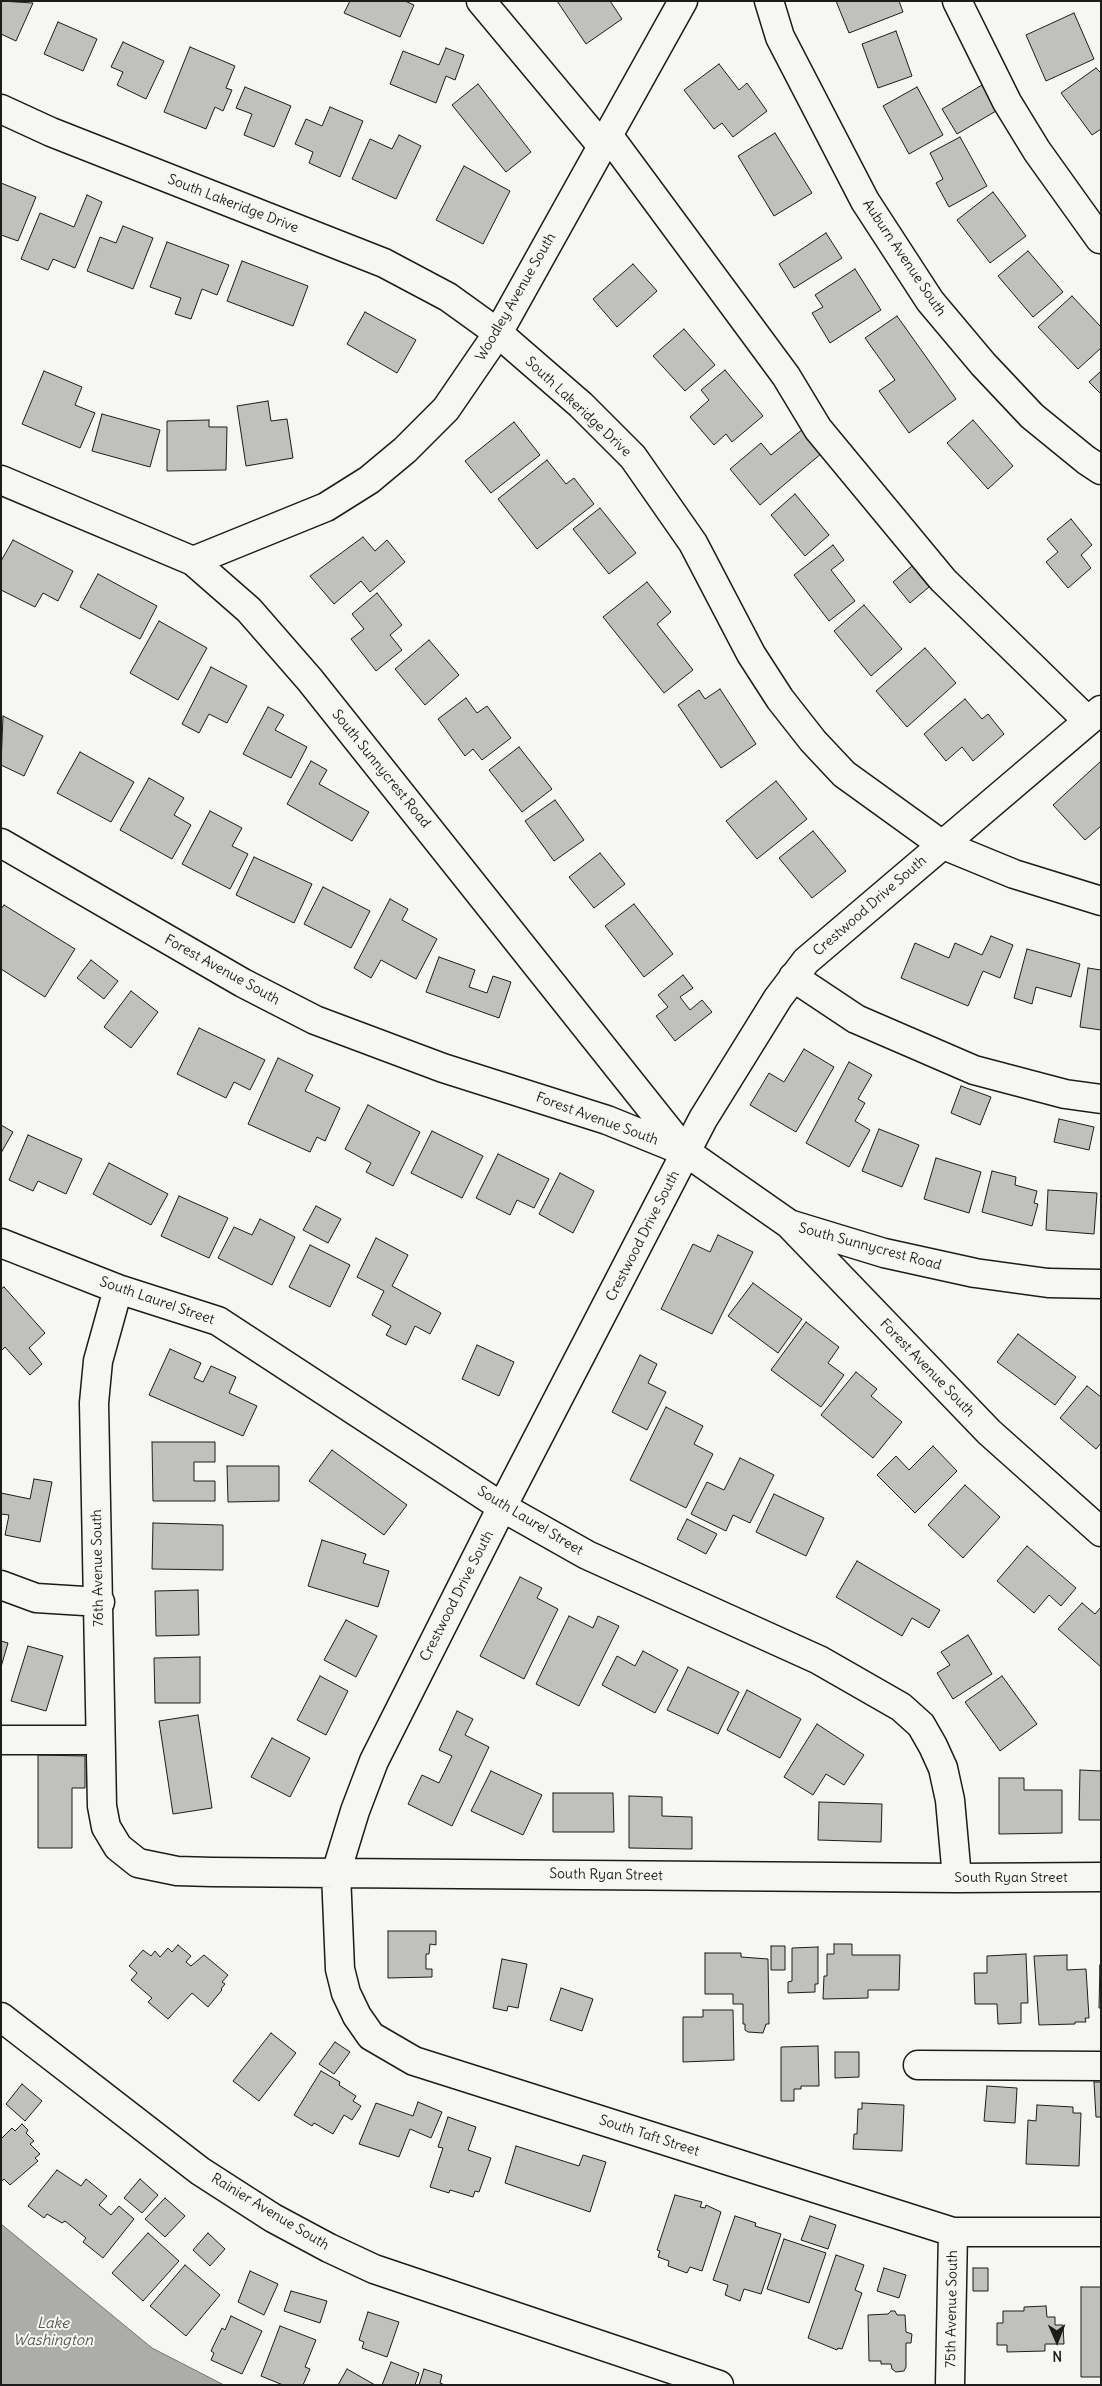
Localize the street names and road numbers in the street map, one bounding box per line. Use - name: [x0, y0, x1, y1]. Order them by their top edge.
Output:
- street label: South Lakeridge Drive: [165, 171, 301, 237]
- street label: Auburn Avenue South: [859, 196, 949, 320]
- street label: Woodley Avenue South: [472, 230, 560, 364]
- street label: South Lakeridge Drive: [521, 353, 635, 461]
- street label: South Sunnycrest Road: [328, 707, 434, 831]
- street label: Crestwood Drive South: [810, 852, 930, 960]
- street label: Forest Avenue South: [161, 931, 283, 1009]
- street label: Forest Avenue South: [533, 1089, 661, 1149]
- street label: Crestwood Drive South: [603, 1168, 683, 1304]
- street label: South Sunnycrest Road: [797, 1220, 943, 1274]
- street label: South Laurel Street: [97, 1273, 217, 1329]
- street label: Forest Avenue South: [876, 1316, 978, 1420]
- street label: South Laurel Street: [474, 1483, 586, 1559]
- street label: 76th Avenue South: [89, 1509, 107, 1627]
- street label: Crestwood Drive South: [417, 1528, 497, 1664]
- street label: South Ryan Street: [549, 1866, 663, 1884]
- street label: South Ryan Street: [954, 1870, 1068, 1886]
- street label: South Taft Street: [597, 2112, 701, 2160]
- street label: Rainier Avenue South: [208, 2170, 332, 2254]
- street label: 75th Avenue South: [943, 2250, 961, 2368]

